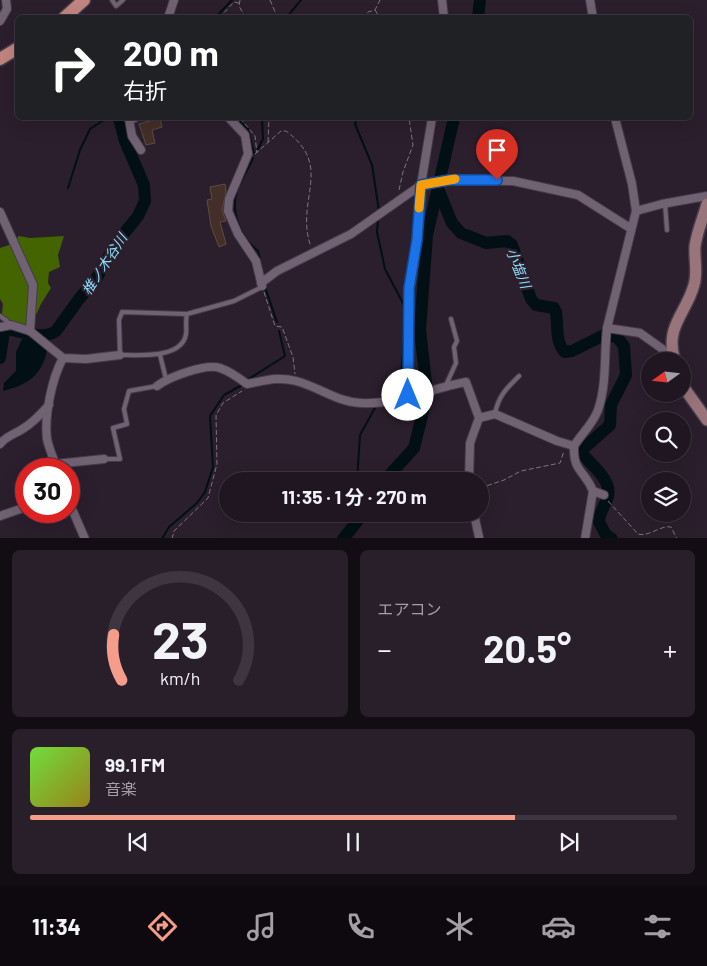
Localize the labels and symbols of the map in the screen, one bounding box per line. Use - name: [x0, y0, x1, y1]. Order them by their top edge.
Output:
- pin: [476, 129, 518, 180]
- water label: 椎ノ木谷川: [78, 228, 131, 298]
- water label: 小塩川: [503, 245, 535, 293]
- north arrow: [641, 352, 691, 402]
- position arrow: [381, 368, 433, 420]
- speed limit sign: 30: [15, 458, 80, 523]

